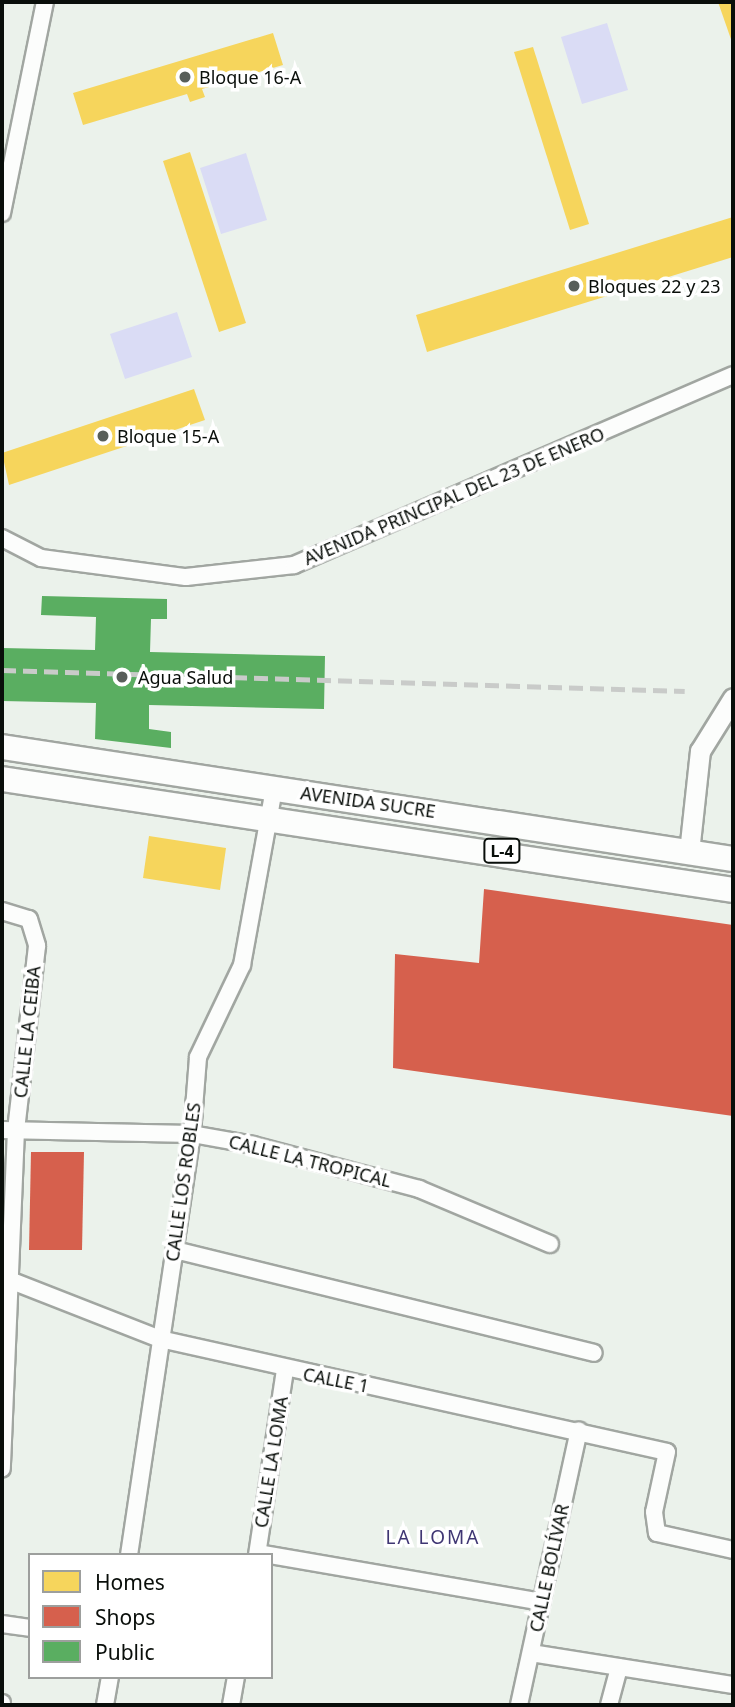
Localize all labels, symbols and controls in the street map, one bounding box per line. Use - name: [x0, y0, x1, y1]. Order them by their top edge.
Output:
- place label: Bloque 16-A: [199, 66, 301, 88]
- marker: Bloque 16-A: [177, 69, 193, 85]
- place label: Bloques 22 y 23: [588, 275, 721, 297]
- marker: Bloques 22 y 23: [566, 278, 582, 294]
- street label: AVENIDA PRINCIPAL DEL 23 DE ENERO: [300, 423, 608, 569]
- place label: Bloque 15-A: [117, 425, 219, 447]
- marker: Bloque 15-A: [95, 428, 111, 444]
- place label: Agua Salud: [138, 666, 233, 688]
- marker: Agua Salud: [112, 667, 132, 687]
- street label: AVENIDA SUCRE: [299, 782, 437, 822]
- road number: L-4: [483, 838, 521, 864]
- street label: CALLE LA CEIBA: [9, 965, 45, 1099]
- street label: CALLE LOS ROBLES: [161, 1101, 205, 1263]
- street label: CALLE LA TROPICAL: [227, 1130, 393, 1192]
- street label: CALLE 1: [301, 1363, 371, 1397]
- street label: CALLE LA LOMA: [250, 1395, 292, 1529]
- street label: CALLE BOLÍVAR: [525, 1502, 573, 1634]
- district label: LA LOMA: [386, 1527, 480, 1549]
- legend: [28, 1553, 273, 1679]
- text: Homes: [95, 1568, 165, 1596]
- text: Shops: [95, 1603, 155, 1631]
- text: Public: [95, 1638, 155, 1666]

